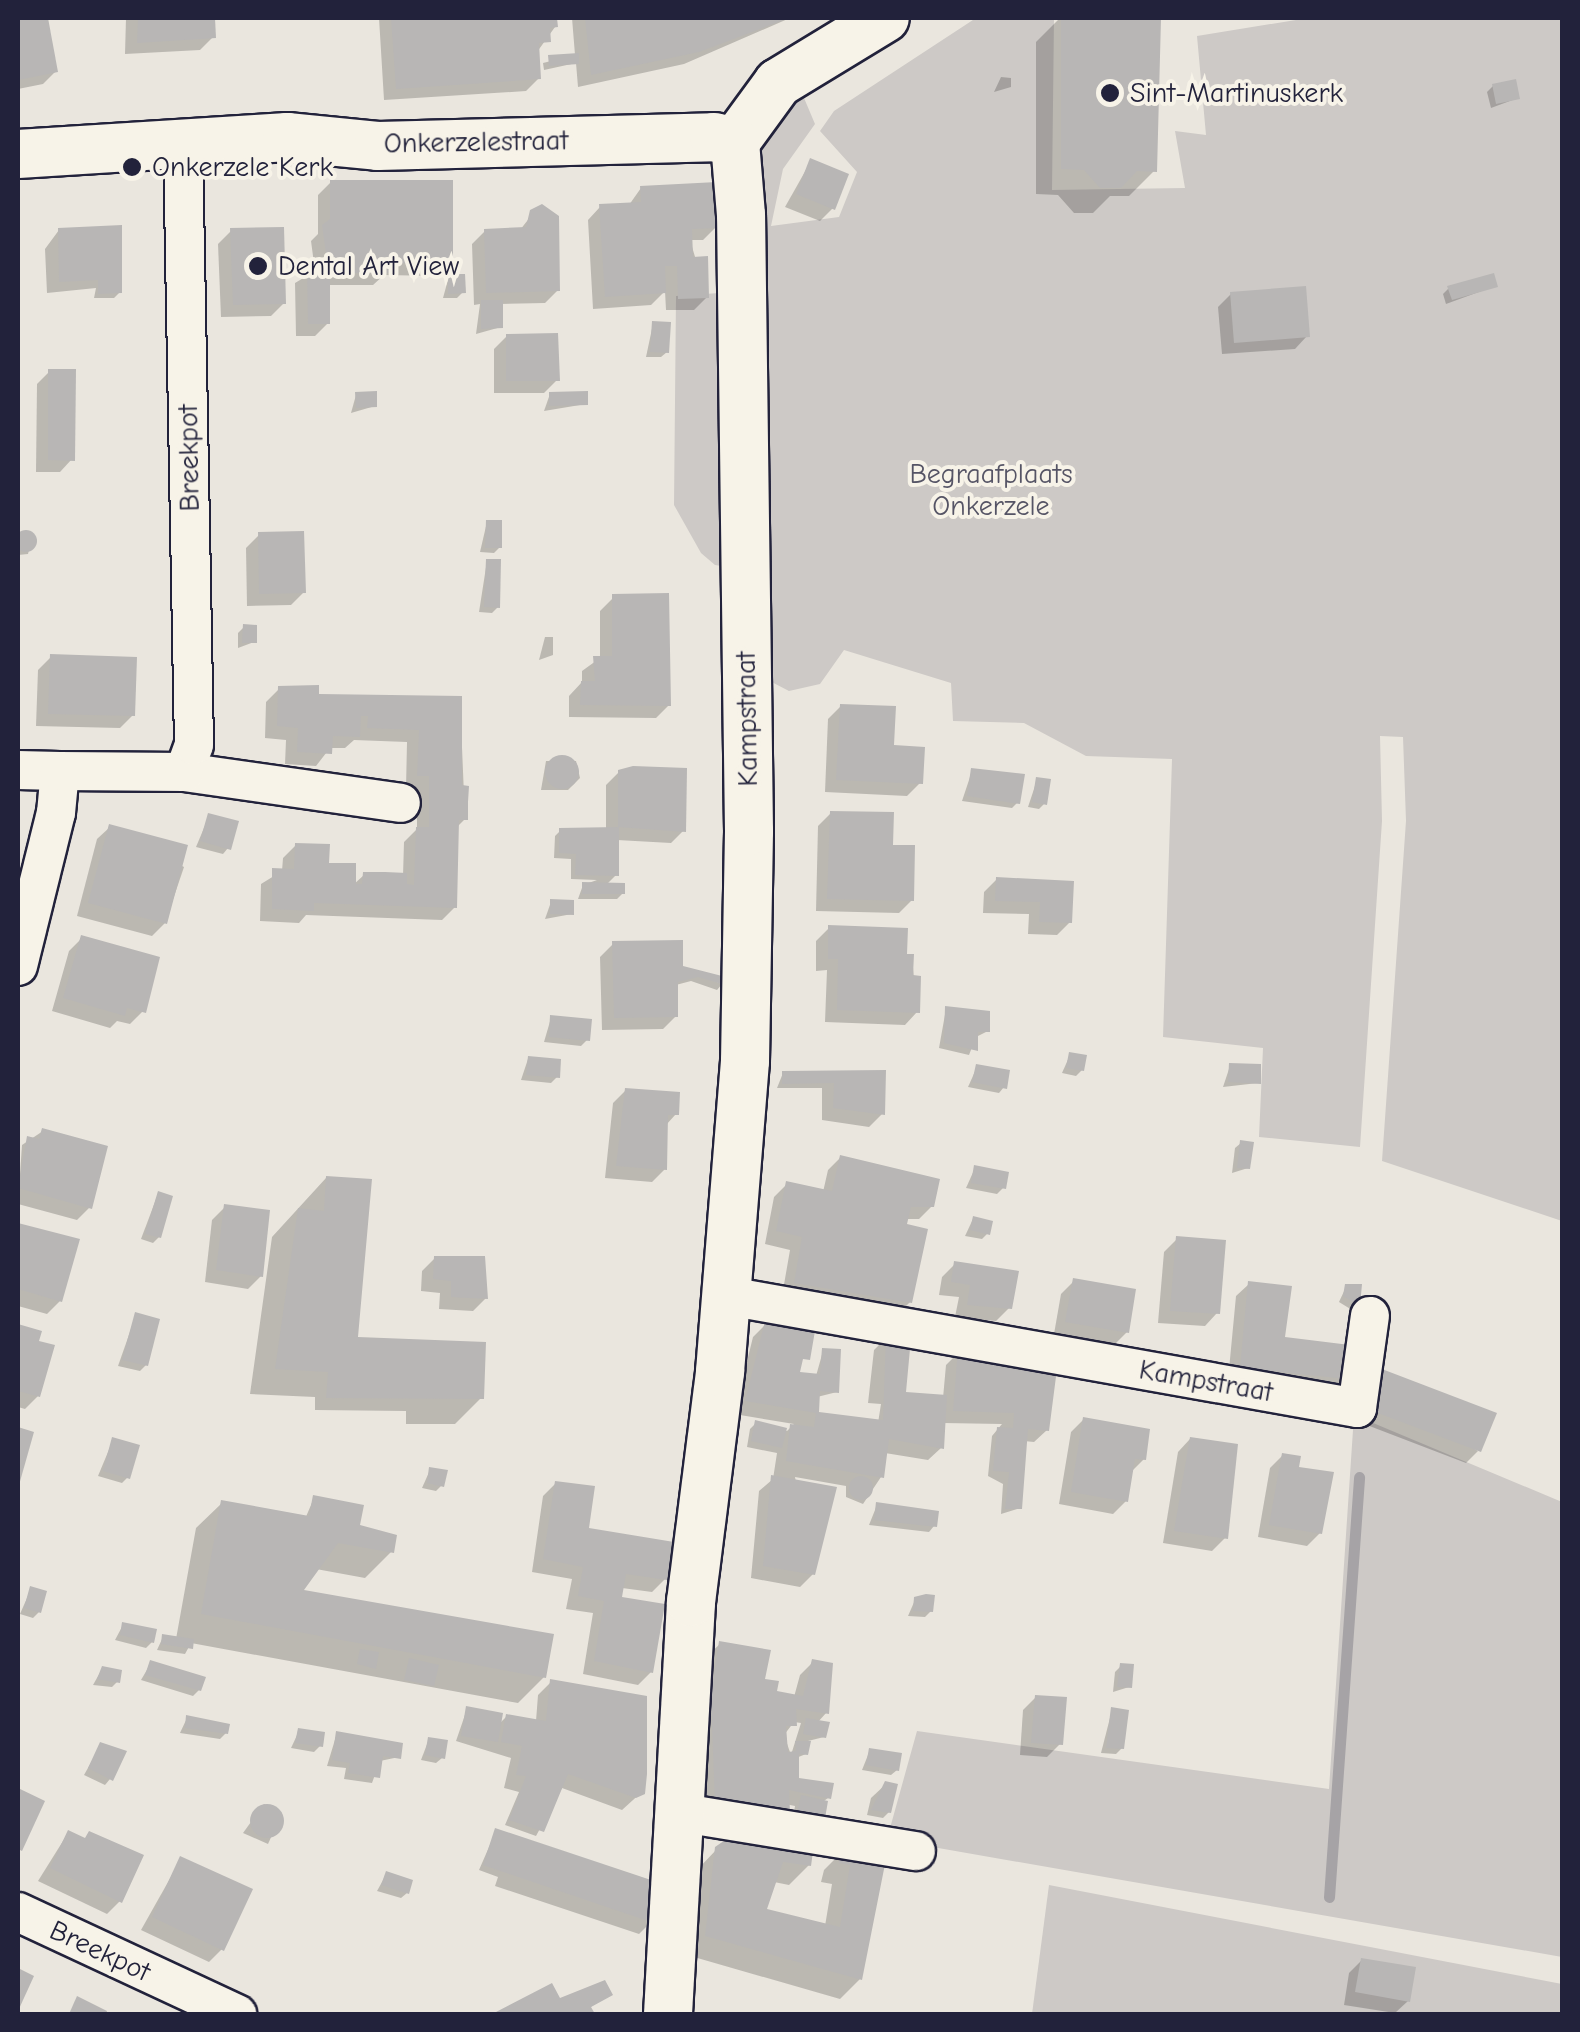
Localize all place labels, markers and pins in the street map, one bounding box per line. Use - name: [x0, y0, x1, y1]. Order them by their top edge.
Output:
- place label: Sint-Martinuskerk: [1130, 76, 1343, 110]
- marker: Sint-Martinuskerk: [1099, 82, 1121, 104]
- place label: Onkerzele Kerk: [152, 150, 333, 184]
- marker: Onkerzele Kerk: [121, 156, 143, 178]
- place label: Dental Art View: [278, 249, 459, 283]
- marker: Dental Art View: [247, 255, 269, 277]

